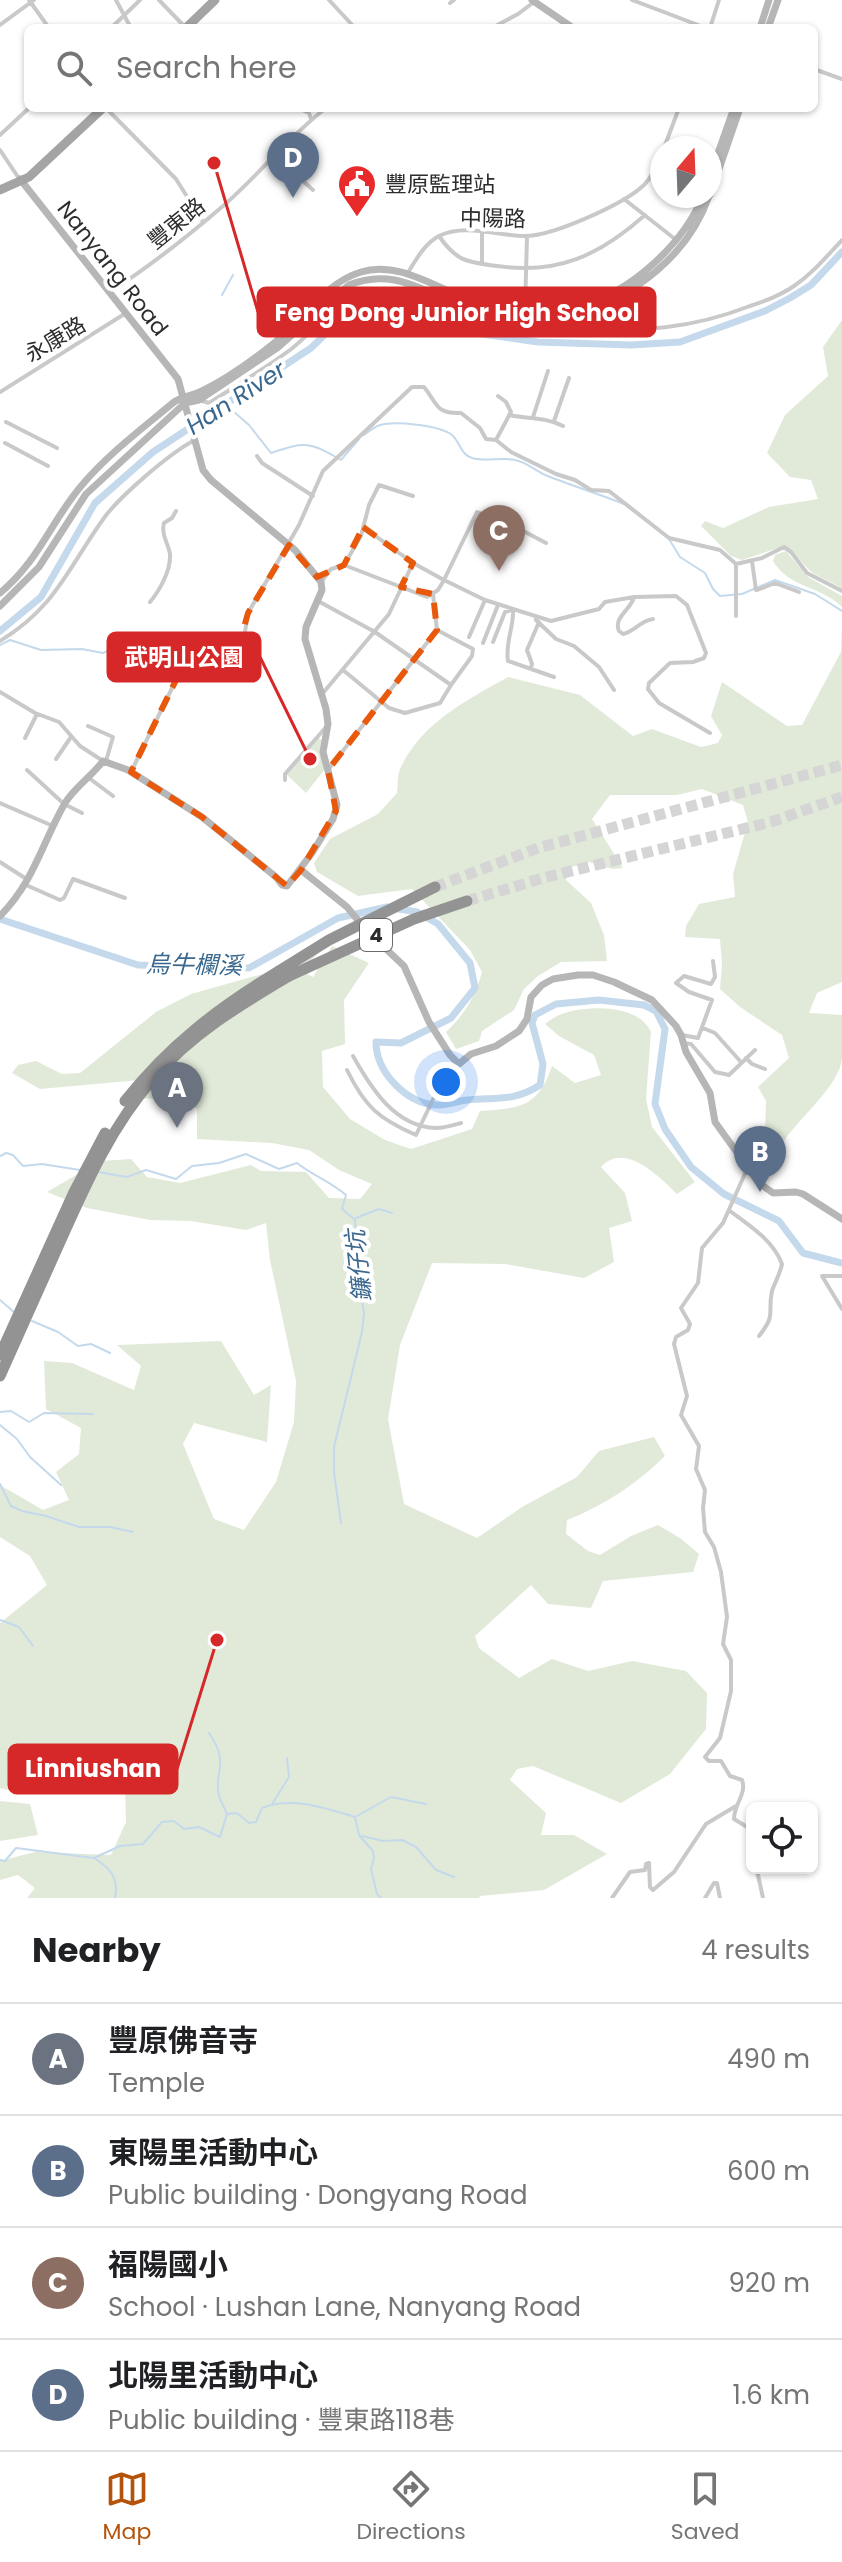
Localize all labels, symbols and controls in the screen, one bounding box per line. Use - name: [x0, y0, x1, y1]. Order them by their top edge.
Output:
- search box: [24, 24, 818, 112]
- icon: search: [52, 46, 96, 90]
- text: Search here: [116, 46, 297, 89]
- pin: D: [267, 132, 319, 198]
- north arrow: [650, 136, 722, 208]
- public building icon: 豐原監理站: [336, 163, 378, 218]
- place label: 豐原監理站: [385, 169, 495, 200]
- street label: 豐東路: [141, 191, 212, 256]
- street label: Nanyang Road: [50, 194, 175, 342]
- street label: 中陽路: [460, 202, 526, 235]
- callout: Feng Dong Junior High School: [258, 288, 655, 336]
- text: Feng Dong Junior High School: [274, 296, 640, 329]
- street label: 永康路: [19, 309, 92, 370]
- water label: Han River: [179, 352, 293, 442]
- pin: C: [473, 505, 525, 571]
- callout: 武明山公園: [108, 633, 260, 681]
- text: 武明山公園: [124, 641, 244, 674]
- road number: 4: [360, 919, 392, 951]
- water label: 烏牛欄溪: [146, 947, 245, 982]
- pin: A: [151, 1062, 203, 1128]
- your location: [426, 1062, 466, 1102]
- pin: B: [734, 1126, 786, 1192]
- water label: 鐮仔坑: [338, 1226, 379, 1304]
- callout: Linniushan: [9, 1745, 177, 1793]
- text: Linniushan: [25, 1752, 161, 1785]
- map controls: [746, 1802, 818, 1874]
- button: locate: [746, 1802, 818, 1874]
- text: Nearby: [32, 1926, 161, 1974]
- text: 4 results: [701, 1932, 810, 1968]
- text: 豐原佛音寺: [108, 2019, 258, 2062]
- text: A: [48, 2041, 68, 2077]
- text: 490 m: [727, 2041, 810, 2077]
- text: Temple: [108, 2065, 205, 2101]
- text: 東陽里活動中心: [108, 2131, 318, 2174]
- text: B: [49, 2153, 67, 2189]
- text: 600 m: [727, 2153, 810, 2189]
- text: Public building · Dongyang Road: [108, 2177, 528, 2213]
- text: 福陽國小: [108, 2243, 228, 2286]
- text: C: [48, 2265, 68, 2301]
- text: 920 m: [729, 2265, 810, 2301]
- text: School · Lushan Lane, Nanyang Road: [108, 2289, 581, 2325]
- text: 北陽里活動中心: [108, 2354, 318, 2397]
- text: D: [49, 2377, 67, 2413]
- text: 1.6 km: [733, 2377, 810, 2413]
- text: Public building · 豐東路118巷: [108, 2402, 454, 2438]
- tab: Map: [103, 2467, 151, 2548]
- tab: Directions: [356, 2467, 466, 2548]
- tab: Saved: [671, 2467, 739, 2548]

